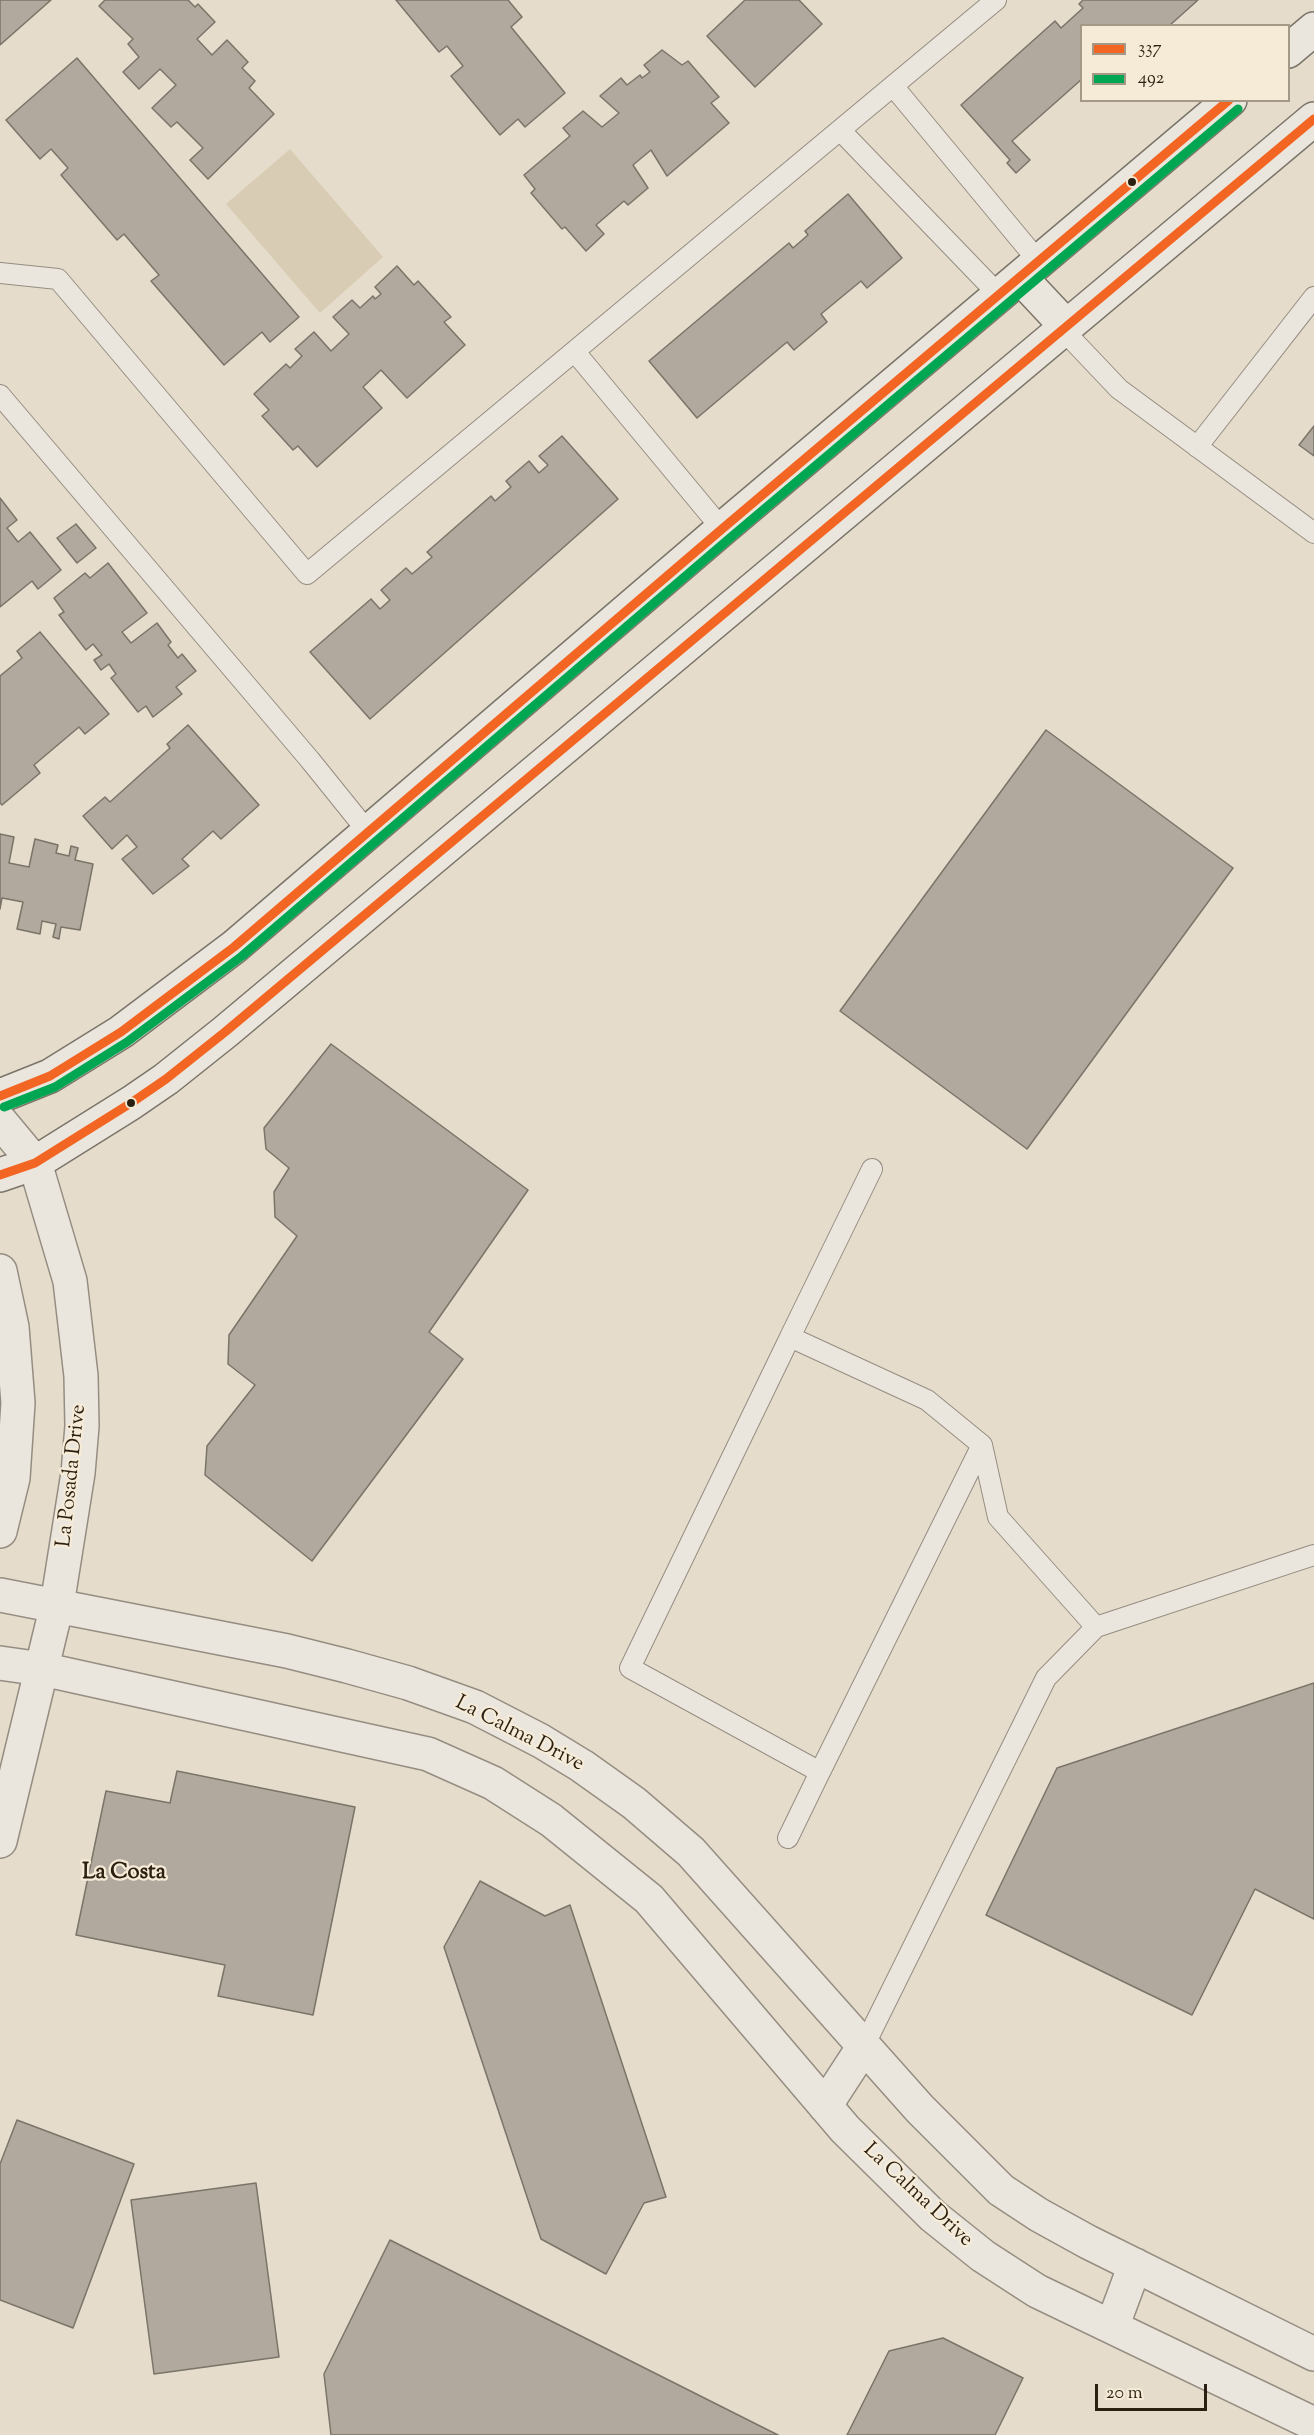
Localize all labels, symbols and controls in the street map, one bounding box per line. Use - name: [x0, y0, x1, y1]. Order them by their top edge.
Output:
- legend: [1080, 24, 1290, 102]
- text: 337: [1138, 36, 1162, 62]
- text: 492: [1138, 66, 1164, 92]
- unlabelled marker: [1126, 176, 1138, 188]
- unlabelled marker: [125, 1097, 137, 1109]
- street label: La Posada Drive: [53, 1403, 93, 1549]
- street label: La Calma Drive: [450, 1692, 588, 1778]
- district label: La Costa: [82, 1861, 166, 1887]
- street label: La Calma Drive: [857, 2139, 977, 2253]
- scale bar: [1098, 2372, 1210, 2410]
- text: 20 m: [1106, 2381, 1143, 2407]

